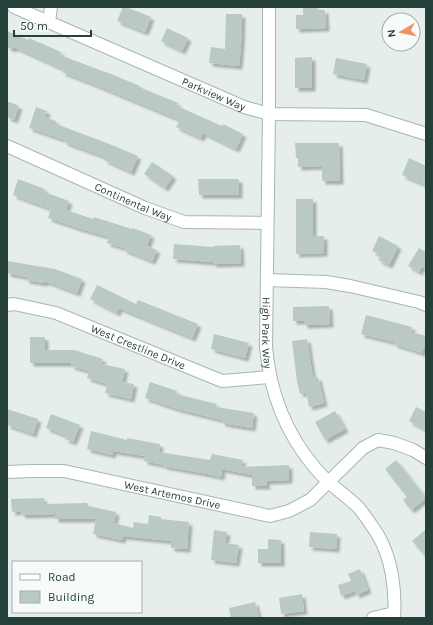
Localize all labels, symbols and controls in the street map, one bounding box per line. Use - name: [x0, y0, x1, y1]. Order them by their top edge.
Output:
- scale bar: [14, 12, 91, 38]
- north arrow: [381, 12, 421, 52]
- text: 50 m: [20, 19, 48, 33]
- text: N: [385, 29, 399, 38]
- street label: Parkview Way: [180, 75, 248, 114]
- street label: Continental Way: [92, 180, 173, 224]
- street label: High Park Way: [259, 297, 275, 370]
- street label: West Crestline Drive: [89, 322, 188, 372]
- street label: West Artemos Drive: [123, 478, 222, 512]
- legend: [12, 561, 142, 613]
- text: Road: [48, 570, 76, 584]
- text: Building: [48, 590, 95, 604]

